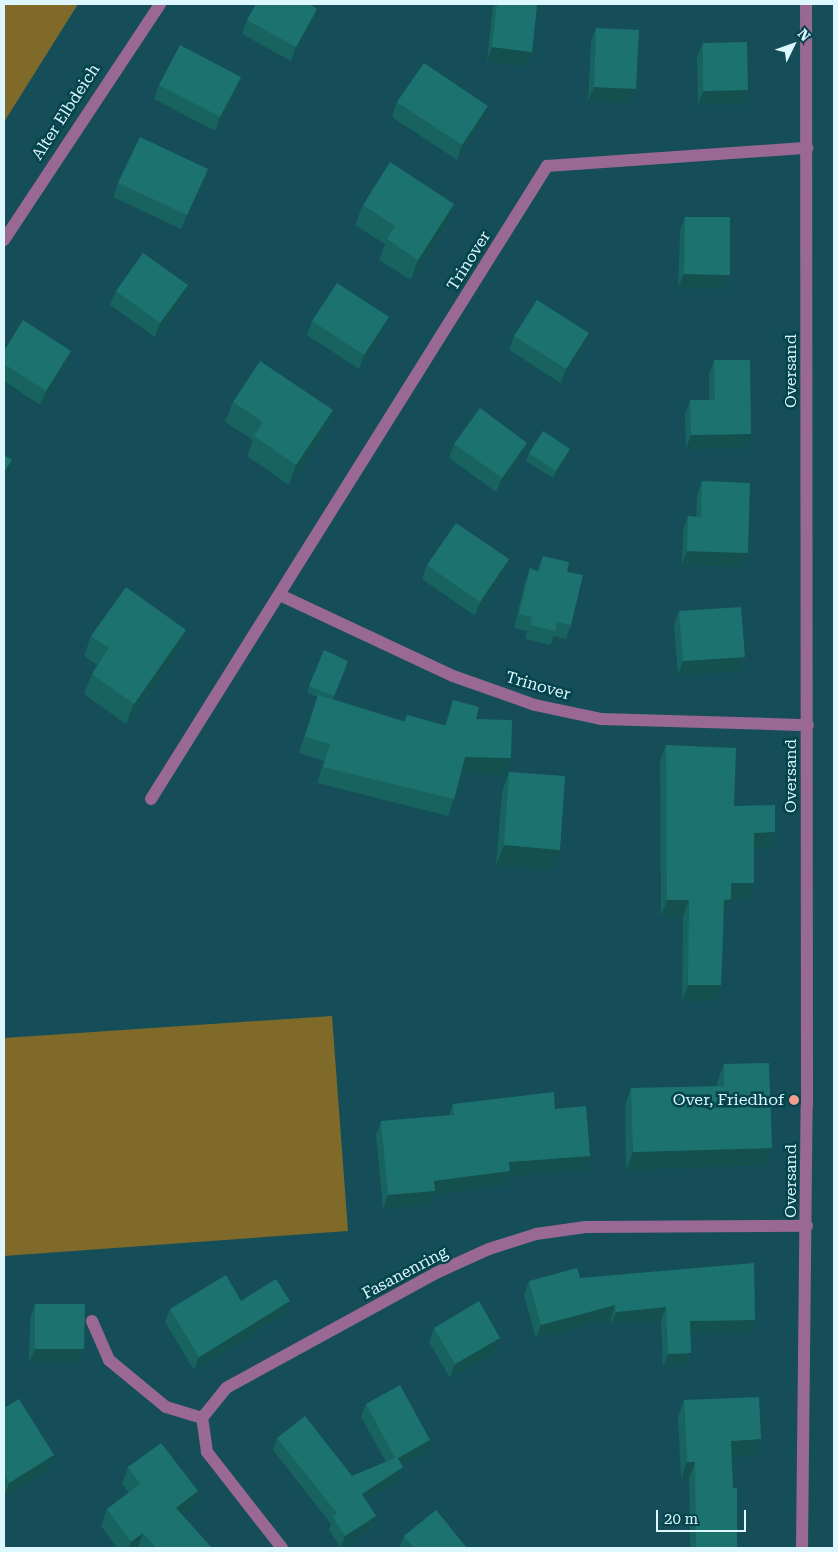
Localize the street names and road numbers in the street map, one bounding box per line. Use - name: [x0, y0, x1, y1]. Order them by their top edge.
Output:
- street label: Alter Elbdeich: [28, 60, 104, 164]
- street label: Trinover: [443, 228, 495, 294]
- street label: Oversand: [781, 334, 801, 408]
- street label: Trinover: [503, 668, 573, 704]
- street label: Oversand: [781, 739, 801, 813]
- street label: Oversand: [781, 1144, 801, 1218]
- street label: Fasanenring: [359, 1242, 451, 1304]

